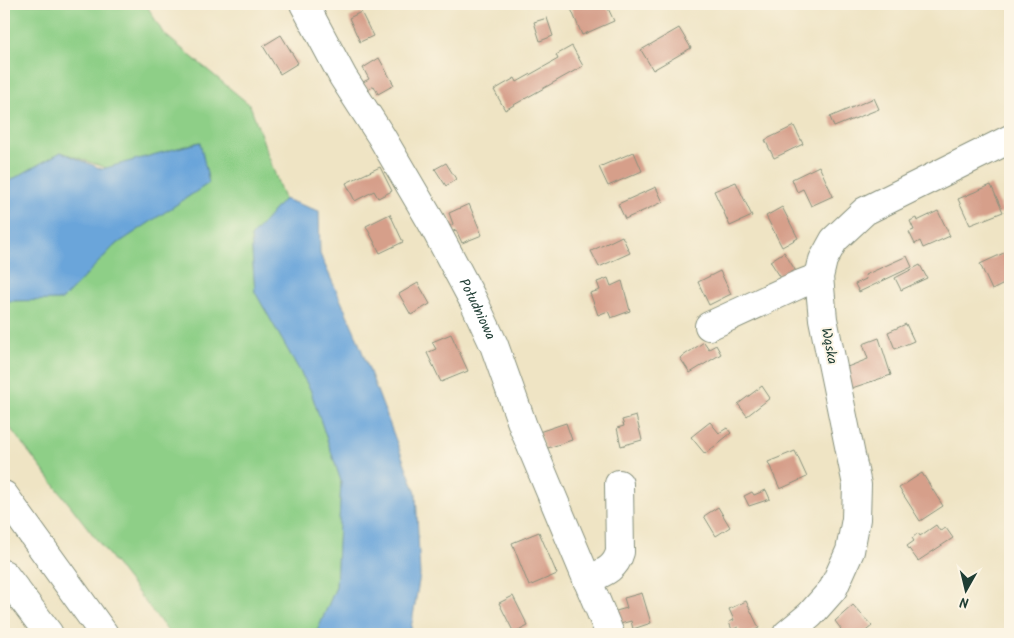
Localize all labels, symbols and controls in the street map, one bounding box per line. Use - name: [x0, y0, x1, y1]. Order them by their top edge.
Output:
- street label: Południowa: [452, 275, 501, 344]
- street label: Wąska: [815, 326, 843, 366]
- north arrow: [942, 566, 992, 616]
- text: N: [958, 590, 970, 613]

